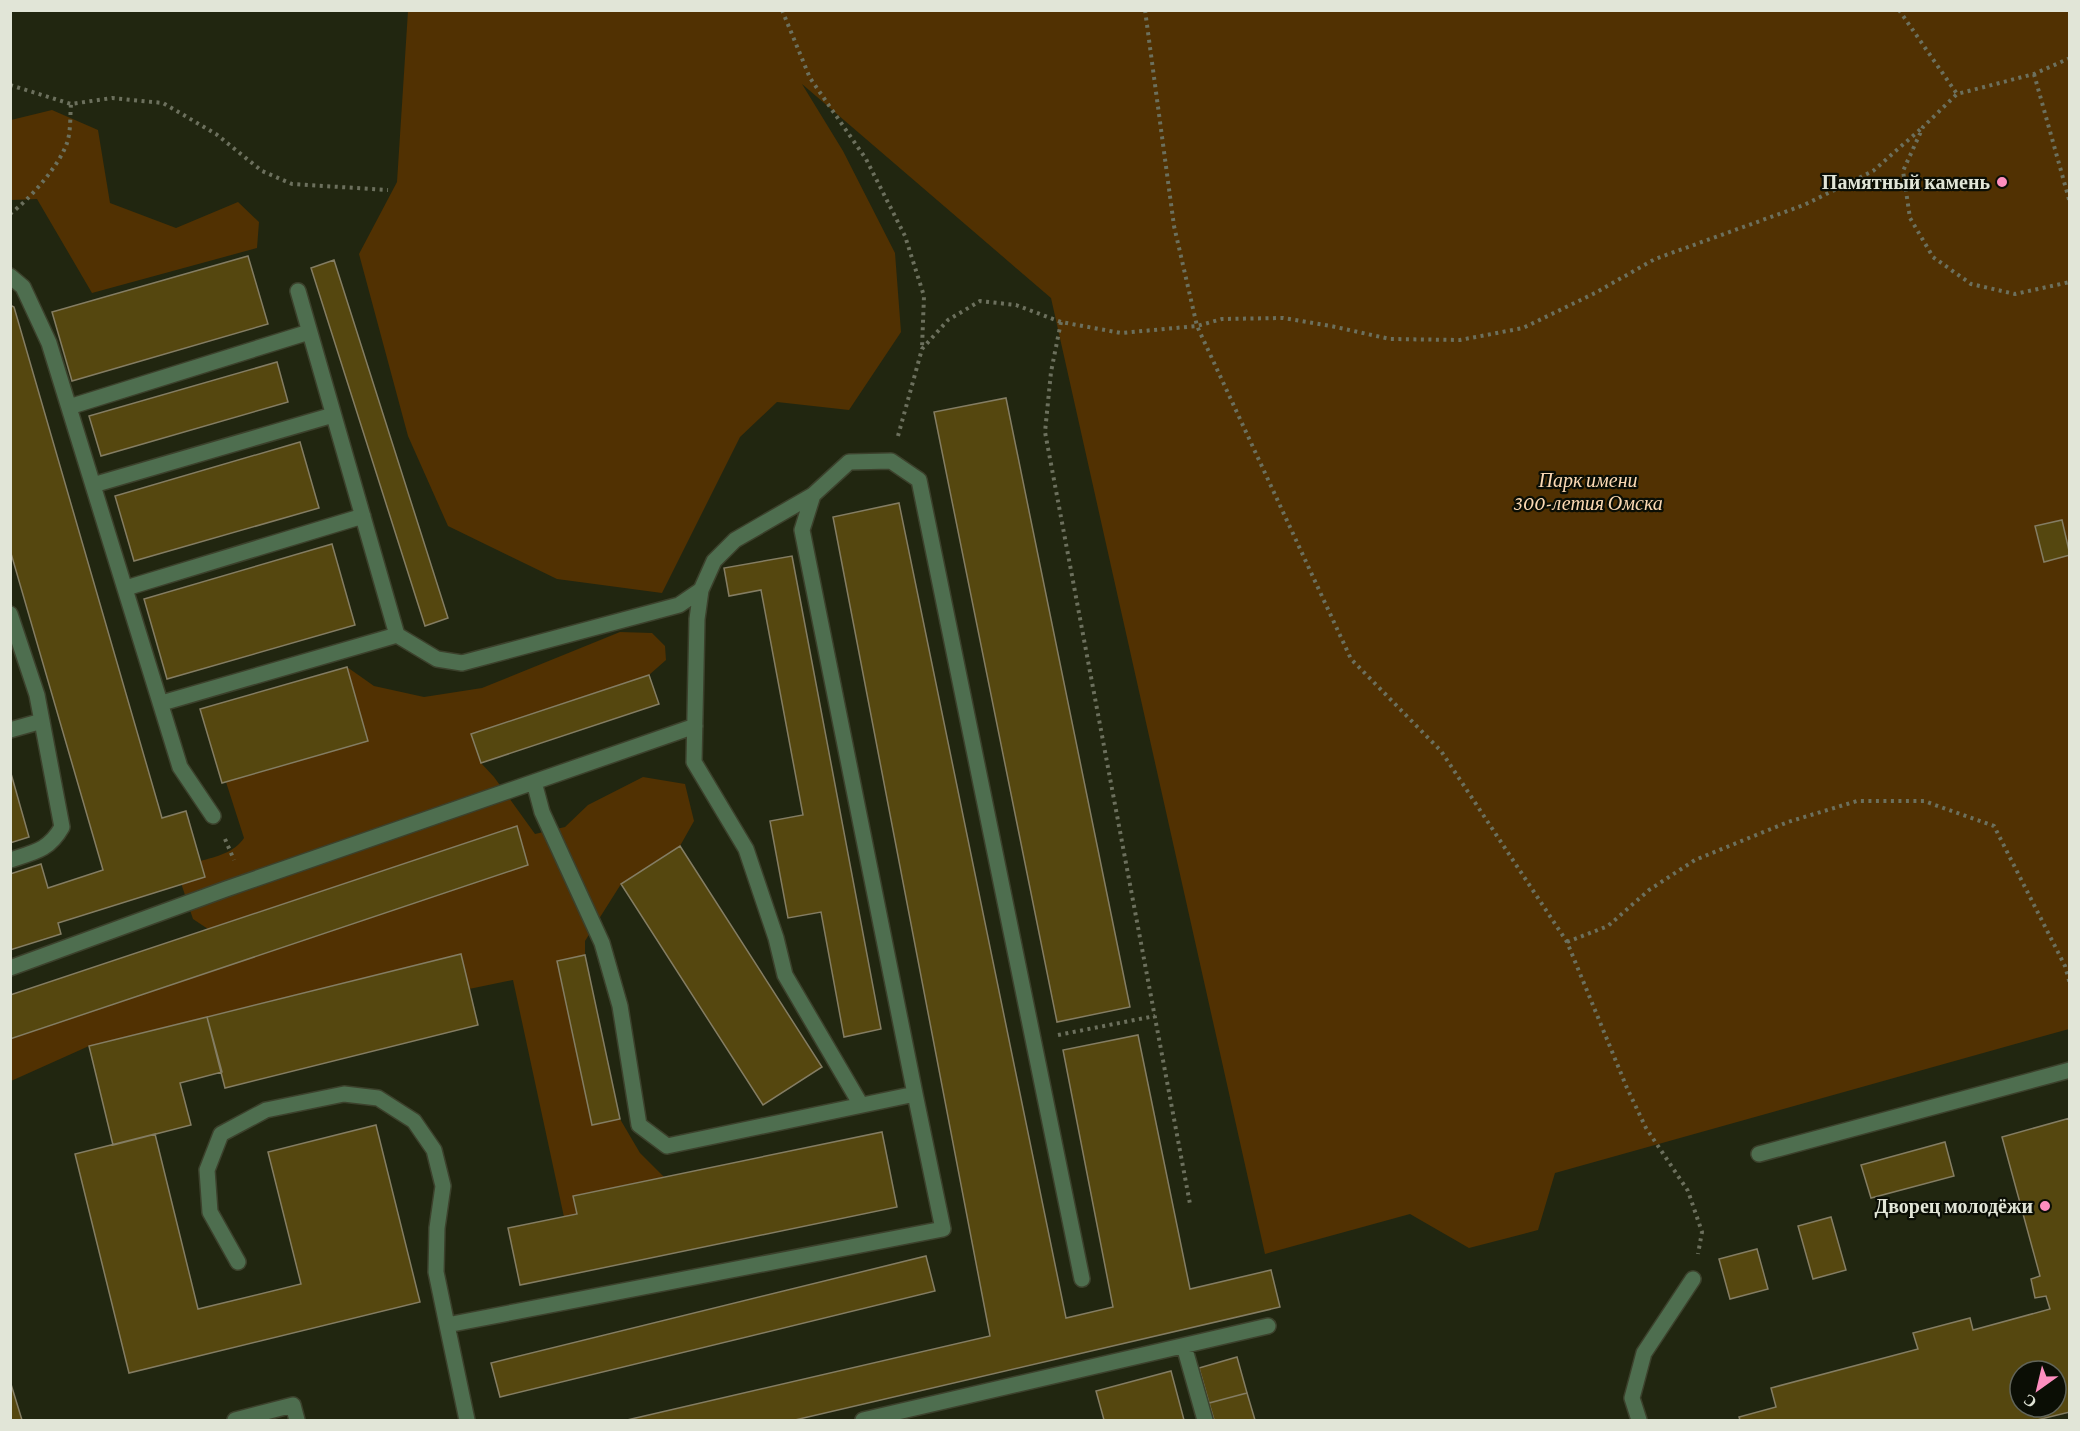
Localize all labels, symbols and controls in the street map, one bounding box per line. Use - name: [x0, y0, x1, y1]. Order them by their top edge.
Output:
- place label: Памятный камень: [1822, 171, 1990, 193]
- marker: Памятный камень: [1995, 175, 2009, 189]
- park label: Парк имени 300-летия Омска: [1513, 469, 1663, 514]
- place label: Дворец молодёжи: [1874, 1195, 2033, 1218]
- marker: Дворец молодёжи: [2038, 1199, 2052, 1213]
- north arrow: [2008, 1359, 2068, 1419]
- text: С: [2020, 1391, 2039, 1411]

